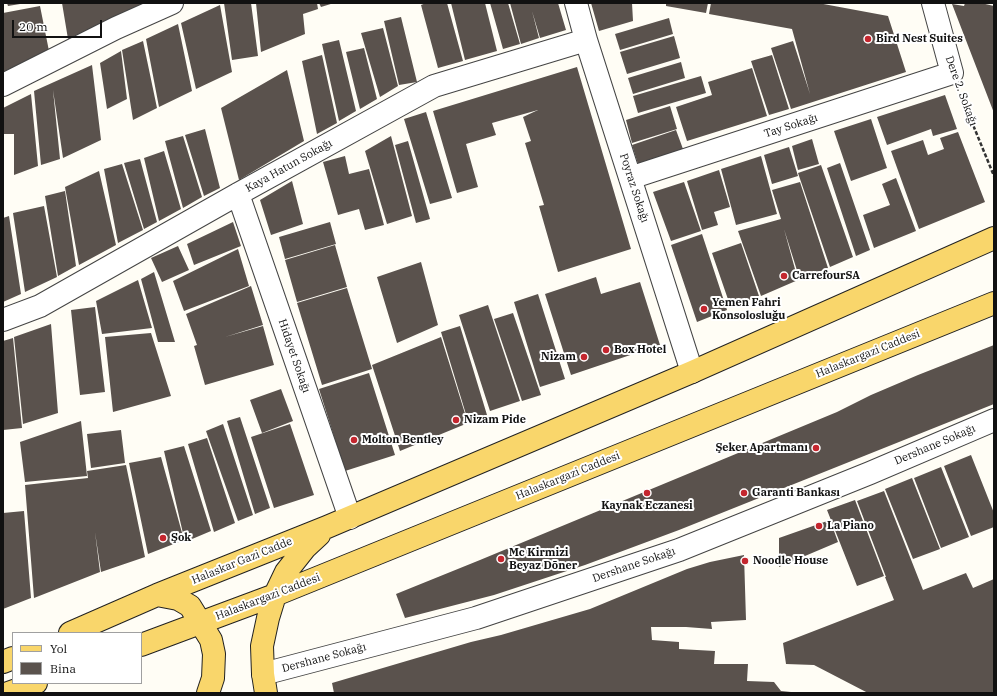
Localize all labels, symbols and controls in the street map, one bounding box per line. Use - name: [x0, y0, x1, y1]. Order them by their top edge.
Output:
- scale bar: [14, 12, 104, 38]
- text: 20 m: [19, 19, 48, 34]
- place label: Bird Nest Suites: [876, 32, 963, 46]
- marker: Bird Nest Suites: [863, 34, 873, 44]
- street label: Dere 2. Sokağı: [942, 54, 980, 128]
- street label: Tay Sokağı: [763, 111, 819, 141]
- street label: Kaya Hatun Sokağı: [243, 137, 335, 195]
- street label: Poyraz Sokağı: [617, 152, 651, 224]
- place label: CarrefourSA: [792, 269, 860, 283]
- marker: CarrefourSA: [779, 271, 789, 281]
- place label: Yemen Fahri Konsolosluğu: [712, 296, 785, 322]
- marker: Yemen Fahri Konsolosluğu: [699, 304, 709, 314]
- street label: Hidayet Sokağı: [275, 317, 313, 395]
- street label: Halaskargazi Caddesi: [814, 327, 922, 381]
- place label: Box Hotel: [614, 343, 666, 357]
- marker: Box Hotel: [601, 345, 611, 355]
- place label: Nizam: [541, 350, 576, 364]
- marker: Nizam: [579, 352, 589, 362]
- place label: Nizam Pide: [464, 413, 526, 427]
- marker: Nizam Pide: [451, 415, 461, 425]
- street label: Dershane Sokağı: [892, 422, 978, 468]
- place label: Molton Bentley: [362, 433, 444, 447]
- marker: Molton Bentley: [349, 435, 359, 445]
- place label: Şeker Apartmanı: [715, 441, 808, 455]
- marker: Şeker Apartmanı: [811, 443, 821, 453]
- street label: Halaskargazi Caddesi: [514, 449, 622, 503]
- place label: Garanti Bankası: [752, 486, 840, 500]
- marker: Kaynak Eczanesi: [642, 488, 652, 498]
- marker: Garanti Bankası: [739, 488, 749, 498]
- place label: Kaynak Eczanesi: [601, 499, 693, 513]
- place label: La Piano: [827, 519, 874, 533]
- marker: La Piano: [814, 521, 824, 531]
- place label: Şok: [171, 531, 191, 545]
- marker: Şok: [158, 533, 168, 543]
- street label: Halaskar Gazi Cadde: [190, 535, 294, 587]
- street label: Dershane Sokağı: [591, 545, 677, 585]
- place label: Mc Kirmizi Beyaz Dōner: [509, 546, 577, 572]
- marker: Mc Kirmizi Beyaz Dōner: [496, 554, 506, 564]
- place label: Noodle House: [753, 554, 828, 568]
- marker: Noodle House: [740, 556, 750, 566]
- street label: Halaskargazi Caddesi: [214, 571, 322, 623]
- legend: [12, 632, 142, 684]
- street label: Dershane Sokağı: [280, 640, 368, 676]
- text: Yol: [50, 641, 67, 656]
- text: Bina: [50, 661, 76, 676]

